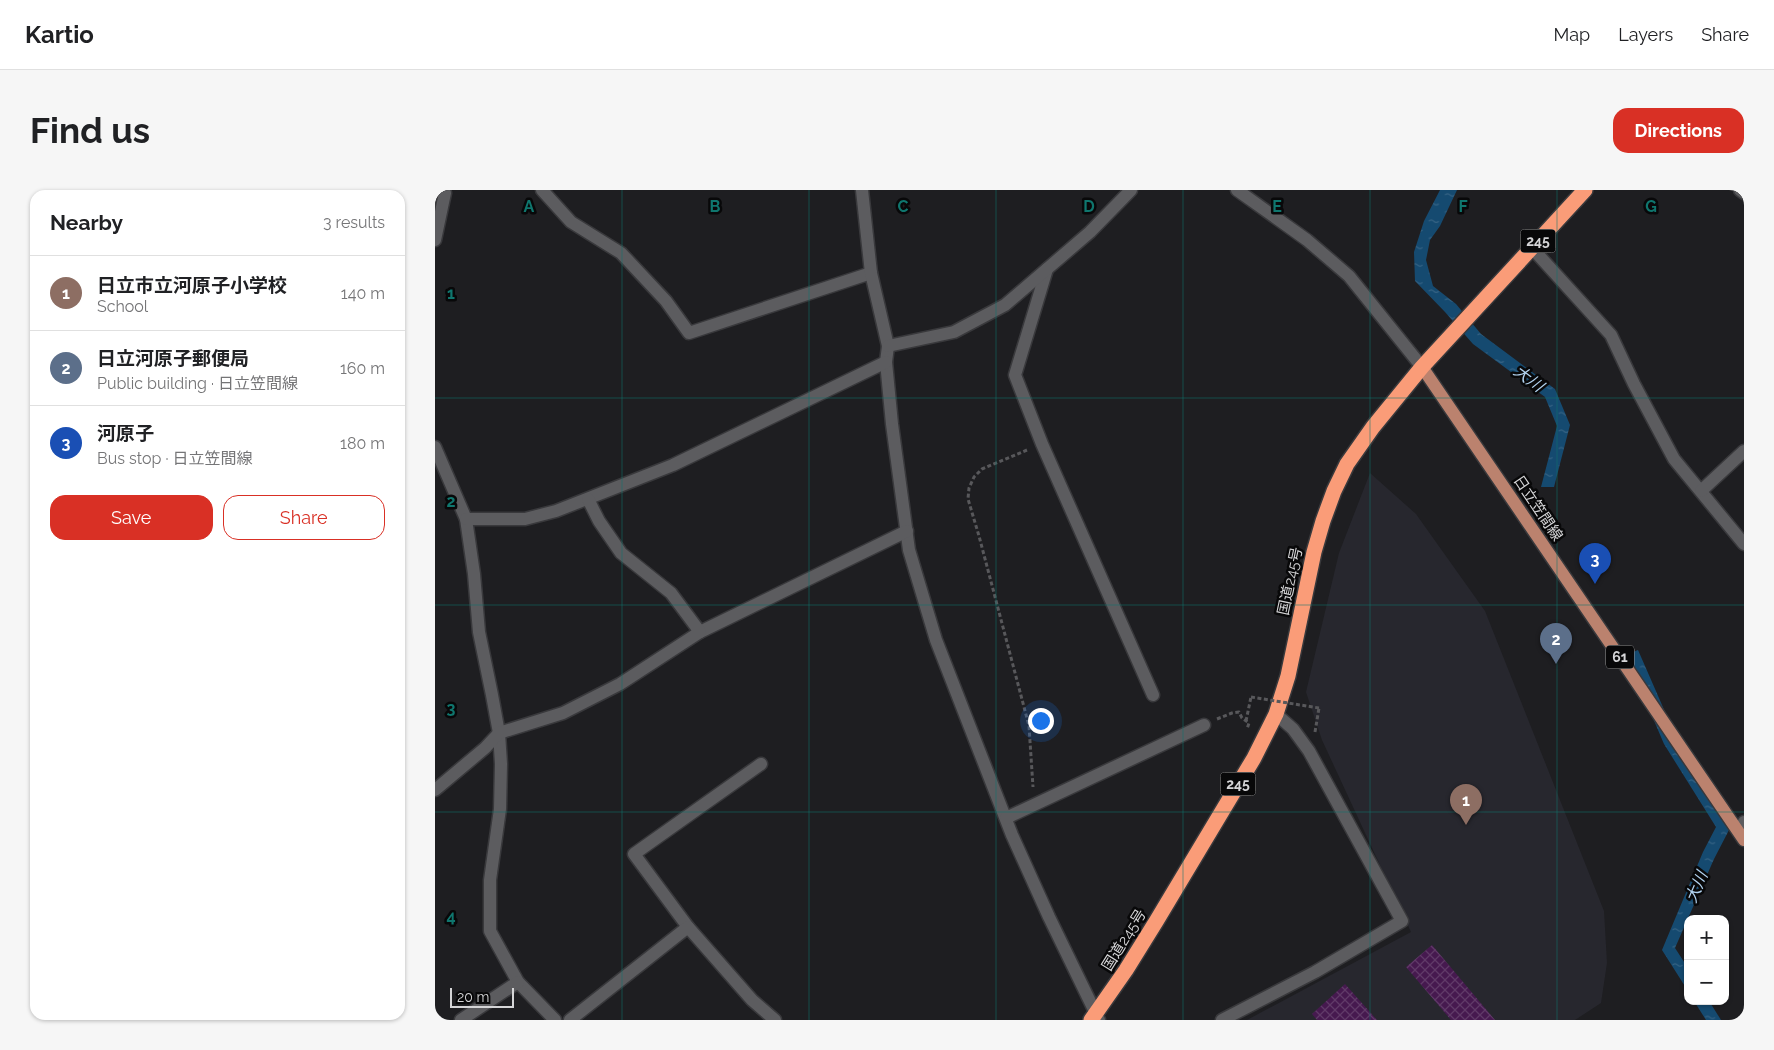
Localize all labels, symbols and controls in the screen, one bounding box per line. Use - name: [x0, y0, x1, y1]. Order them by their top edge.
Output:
- text: Kartio: [25, 20, 94, 49]
- text: Map: [1554, 24, 1590, 45]
- text: Layers: [1618, 24, 1673, 45]
- text: Share: [1701, 24, 1749, 45]
- button: Directions: [1613, 108, 1744, 153]
- text: Find us: [30, 110, 150, 151]
- text: A: [524, 197, 535, 216]
- text: B: [710, 197, 721, 216]
- text: C: [898, 197, 909, 216]
- text: D: [1083, 197, 1095, 216]
- text: E: [1272, 197, 1282, 216]
- text: F: [1458, 197, 1468, 216]
- text: G: [1645, 197, 1657, 216]
- text: Nearby: [50, 210, 123, 235]
- text: 3 results: [323, 213, 385, 232]
- road number: 245: [1521, 230, 1555, 252]
- text: 日立市立河原子小学校: [97, 274, 287, 296]
- text: 1: [62, 284, 70, 303]
- text: 140 m: [341, 284, 385, 303]
- text: 1: [447, 284, 455, 303]
- text: School: [97, 297, 148, 316]
- text: 日立河原子郵便局: [97, 347, 249, 369]
- text: 2: [61, 359, 71, 378]
- text: 160 m: [340, 359, 385, 378]
- water label: 大川: [1510, 361, 1549, 397]
- text: Public building · 日立笠間線: [97, 374, 298, 393]
- text: 河原子: [97, 422, 154, 444]
- text: 3: [62, 434, 70, 453]
- text: 180 m: [340, 434, 385, 453]
- text: Bus stop · 日立笠間線: [97, 449, 253, 468]
- street label: 日立笠間線: [1510, 472, 1566, 544]
- text: 2: [446, 492, 456, 511]
- button: Save: [50, 495, 213, 540]
- button: Share: [223, 495, 385, 540]
- pin: 3: [1579, 543, 1611, 584]
- street label: 国道245号: [1274, 545, 1306, 617]
- pin: 2: [1540, 623, 1572, 664]
- road number: 61: [1606, 646, 1634, 668]
- text: 3: [447, 699, 456, 718]
- your location: [1028, 708, 1054, 734]
- road number: 245: [1221, 772, 1255, 796]
- pin: 1: [1450, 784, 1482, 825]
- water label: 大川: [1681, 867, 1712, 906]
- street label: 国道245号: [1098, 906, 1150, 974]
- text: 4: [446, 907, 456, 926]
- map controls: [1684, 915, 1729, 1005]
- button: +: [1684, 915, 1729, 960]
- button: −: [1684, 960, 1729, 1005]
- scale bar: [450, 985, 514, 1008]
- text: 20 m: [457, 989, 489, 1005]

